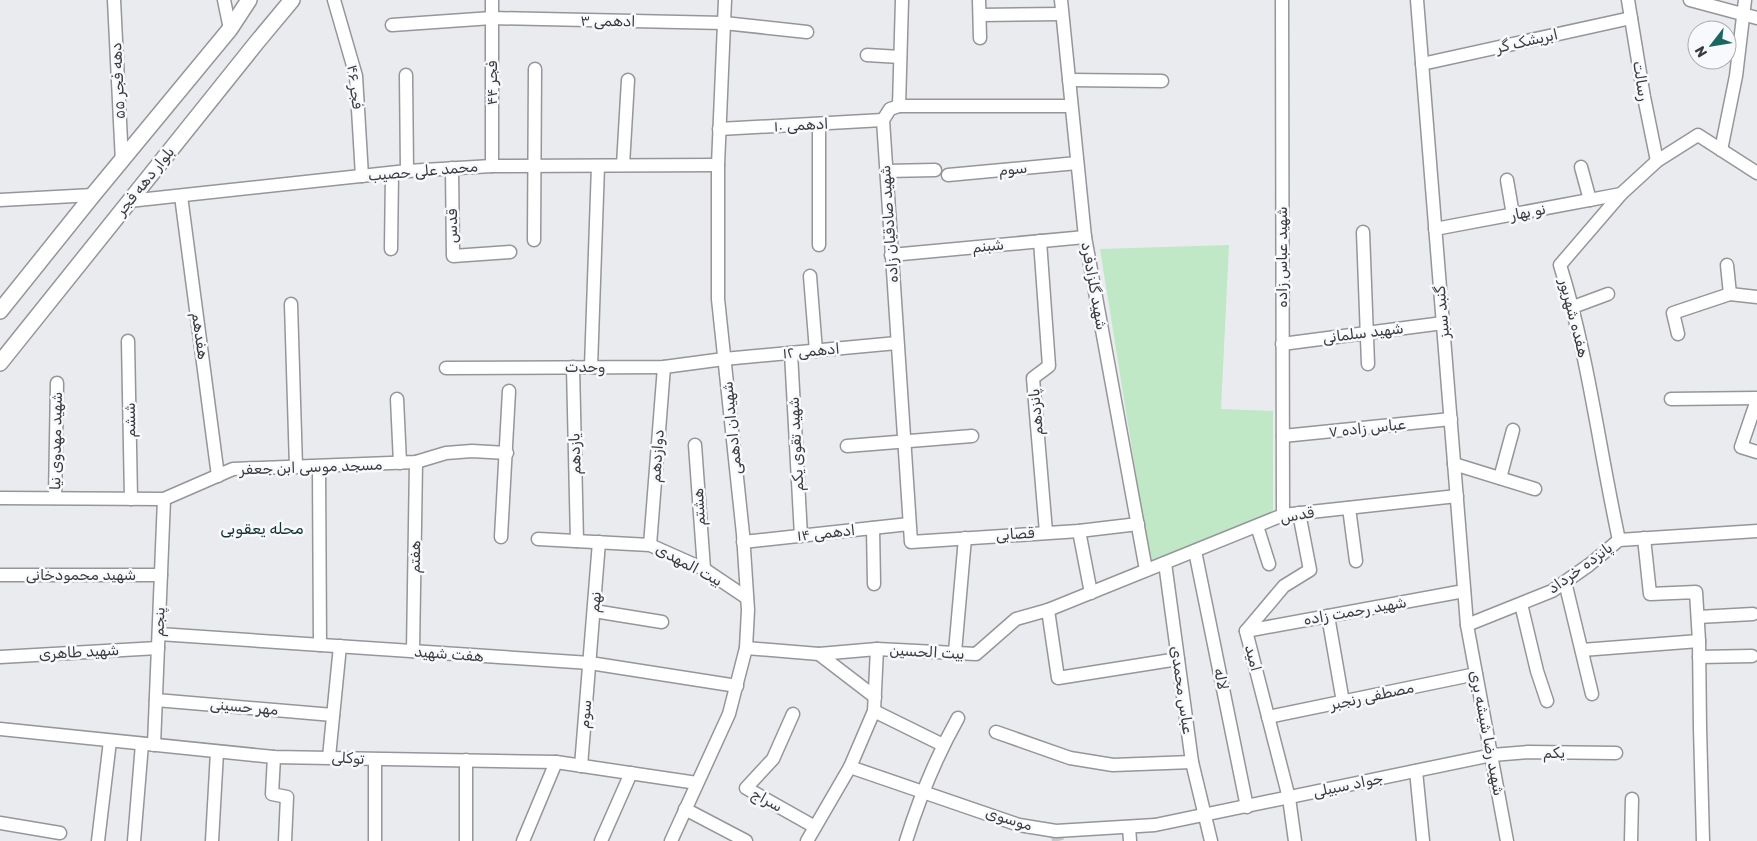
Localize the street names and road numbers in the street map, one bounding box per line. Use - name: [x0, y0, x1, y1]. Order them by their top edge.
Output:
- street label: ادهمی ۳: [580, 12, 636, 30]
- street label: ابریشک گر: [1493, 25, 1560, 57]
- street label: دهه فجر ۵۵: [107, 42, 129, 120]
- street label: رسالت: [1629, 60, 1653, 102]
- street label: فجر ۴۴: [483, 61, 501, 105]
- street label: فجر ۴۶: [343, 64, 367, 110]
- street label: ادهمی ۱۰: [773, 115, 829, 135]
- street label: بلوار دهه فجر: [111, 143, 178, 220]
- street label: محمد علی حصیب: [367, 157, 479, 185]
- street label: سوم: [998, 159, 1028, 180]
- street label: شهید صادقیان زاده: [876, 165, 902, 283]
- street label: نو بهار: [1508, 200, 1547, 224]
- street label: شهید عباس زاده: [1273, 206, 1291, 308]
- street label: قدس: [443, 209, 461, 243]
- street label: شبنم: [971, 235, 1005, 258]
- street label: شهید گلزادفرد: [1077, 241, 1111, 331]
- street label: هفده شهریور: [1555, 276, 1592, 359]
- street label: گنبد سبز: [1431, 285, 1453, 340]
- street label: هفدهم: [187, 311, 212, 361]
- street label: شهید سلمانی: [1321, 319, 1405, 347]
- street label: ادهمی ۱۲: [782, 340, 840, 362]
- street label: وحدت: [565, 358, 605, 377]
- street label: شهیدان ادهمی: [718, 381, 746, 475]
- street label: پانزدهم: [1025, 388, 1048, 436]
- street label: شهید مهدوی نیا: [46, 392, 67, 490]
- street label: شهید تقوی یکم: [785, 396, 808, 492]
- street label: ششم: [121, 402, 140, 438]
- street label: عباس زاده ۷: [1328, 415, 1406, 441]
- street label: دوازدهم: [646, 429, 669, 483]
- street label: یازدهم: [565, 433, 586, 475]
- street label: مسجد موسی ابن جعفر: [238, 456, 383, 479]
- street label: هشتم: [689, 487, 710, 526]
- street label: قدس: [1278, 503, 1316, 527]
- street label: ادهمی ۱۴: [796, 521, 856, 545]
- street label: قصابی: [995, 524, 1035, 544]
- street label: پانزده خرداد: [1544, 539, 1616, 598]
- street label: هفتم: [406, 540, 425, 574]
- street label: بیت المهدی: [653, 540, 725, 590]
- street label: شهید محمودخانی: [26, 566, 136, 584]
- street label: نهم: [585, 591, 606, 613]
- street label: شهید رحمت زاده: [1302, 593, 1408, 629]
- street label: پنجم: [149, 607, 170, 637]
- street label: شهید طاهری: [38, 641, 120, 663]
- street label: بیت الحسین: [889, 641, 965, 663]
- street label: هفت شهید: [414, 643, 484, 665]
- street label: امید: [1241, 643, 1265, 673]
- street label: عباس محمدی: [1167, 645, 1197, 735]
- street label: لاله: [1210, 667, 1232, 691]
- street label: شهید رضا شیشه بری: [1466, 669, 1508, 797]
- street label: مصطفی رنجبر: [1327, 678, 1416, 714]
- street label: مهر حسینی: [209, 695, 279, 719]
- street label: سوم: [575, 699, 596, 729]
- street label: یکم: [1543, 744, 1565, 763]
- street label: توکلی: [331, 748, 365, 768]
- street label: جواد سبیلی: [1311, 769, 1385, 801]
- street label: سراج: [747, 784, 786, 817]
- street label: موسوی: [983, 803, 1035, 835]

